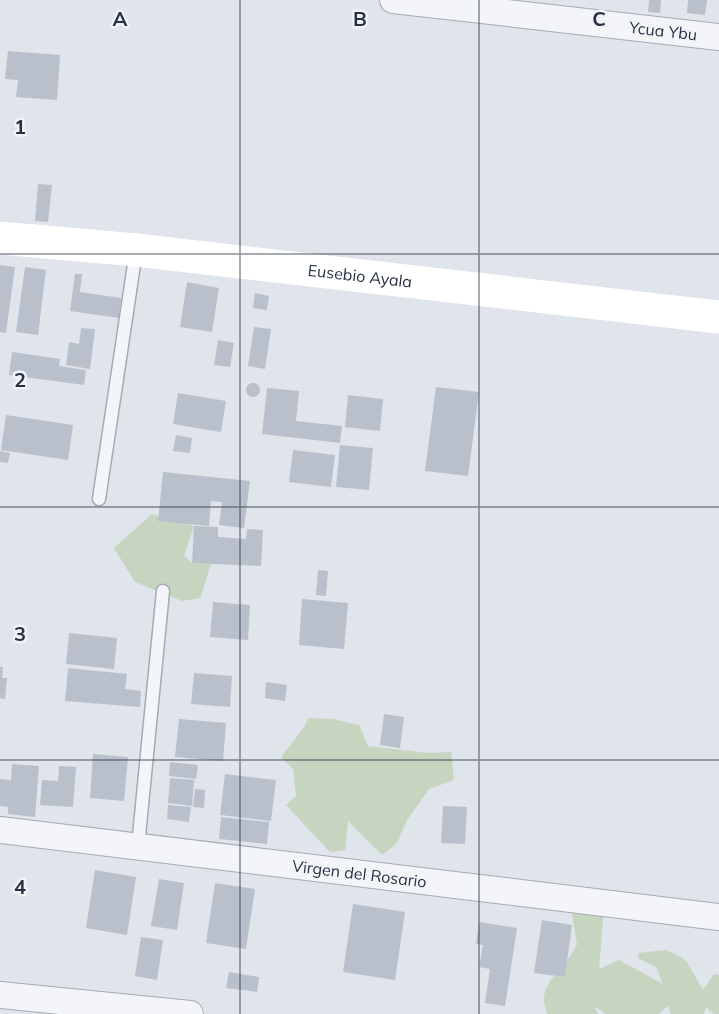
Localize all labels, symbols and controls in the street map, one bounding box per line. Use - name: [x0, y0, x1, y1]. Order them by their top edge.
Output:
- text: A: [113, 6, 128, 31]
- text: B: [353, 6, 367, 31]
- text: C: [592, 6, 606, 31]
- street label: Ycua Ybu: [627, 17, 698, 44]
- text: 1: [14, 114, 26, 139]
- street label: Eusebio Ayala: [307, 260, 413, 292]
- text: 2: [14, 367, 26, 392]
- text: 3: [14, 621, 26, 646]
- street label: Virgen del Rosario: [291, 855, 428, 892]
- text: 4: [14, 874, 26, 899]

